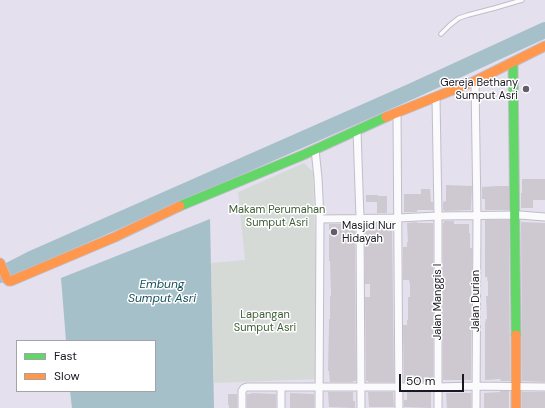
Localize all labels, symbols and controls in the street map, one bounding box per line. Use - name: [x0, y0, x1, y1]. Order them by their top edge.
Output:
- place label: Gereja Bethany Sumput Asri: [440, 76, 518, 102]
- marker: Gereja Bethany Sumput Asri: [521, 84, 531, 94]
- park label: Makam Perumahan Sumput Asri: [229, 203, 325, 229]
- place label: Masjid Nur Hidayah: [342, 219, 396, 245]
- marker: Masjid Nur Hidayah: [329, 227, 339, 237]
- street label: Jalan Manggis I: [431, 264, 445, 340]
- street label: Jalan Durian: [469, 270, 483, 332]
- water label: Embung Sumput Asri: [128, 278, 196, 306]
- park label: Lapangan Sumput Asri: [234, 308, 296, 334]
- legend: [16, 340, 156, 392]
- text: Fast: [54, 348, 77, 364]
- scale bar: [401, 366, 466, 392]
- text: Slow: [54, 368, 80, 384]
- text: 50 m: [406, 373, 435, 389]

